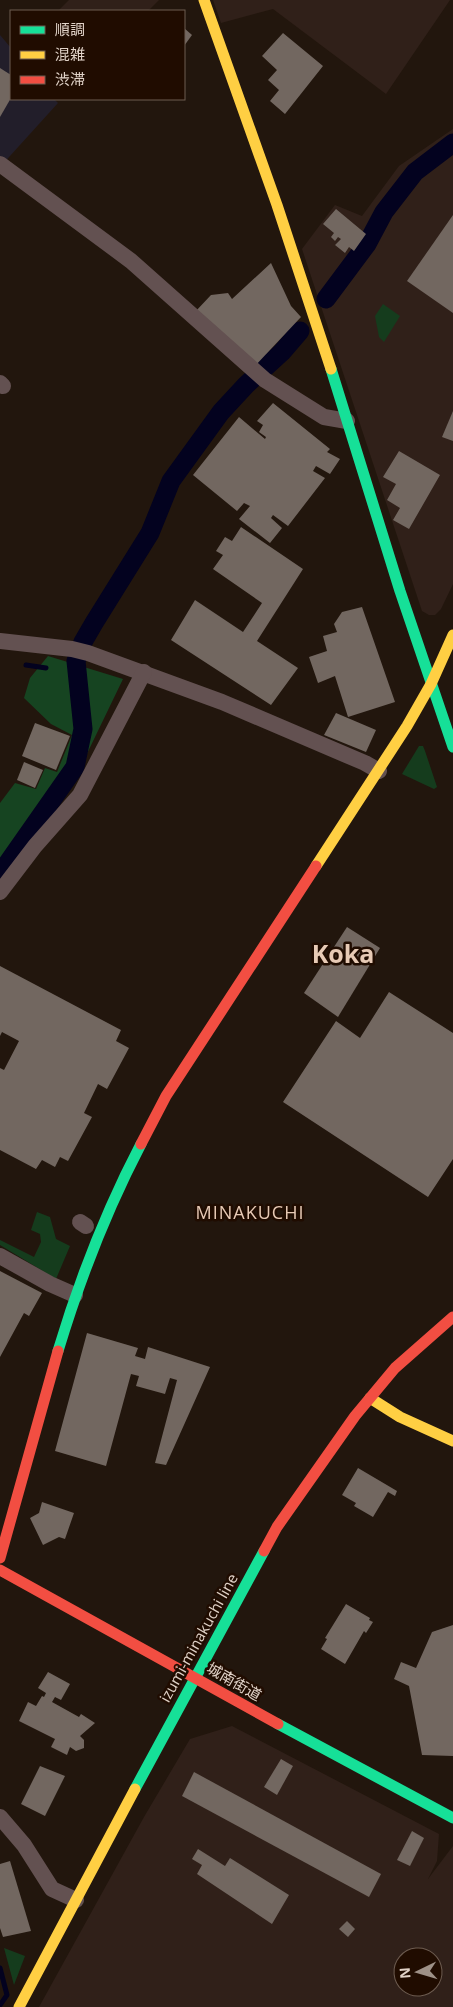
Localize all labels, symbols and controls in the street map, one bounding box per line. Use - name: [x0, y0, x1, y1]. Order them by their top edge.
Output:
- legend: [10, 10, 185, 100]
- text: 順調: [55, 19, 85, 39]
- text: 混雑: [55, 44, 85, 64]
- text: 渋滞: [55, 69, 85, 89]
- district label: Koka: [312, 936, 374, 970]
- district label: MINAKUCHI: [196, 1200, 304, 1224]
- street label: izumi-minakuchi line: [154, 1570, 242, 1705]
- street label: 城南街道: [204, 1657, 265, 1705]
- north arrow: [393, 1947, 443, 1997]
- text: N: [395, 1967, 415, 1980]

